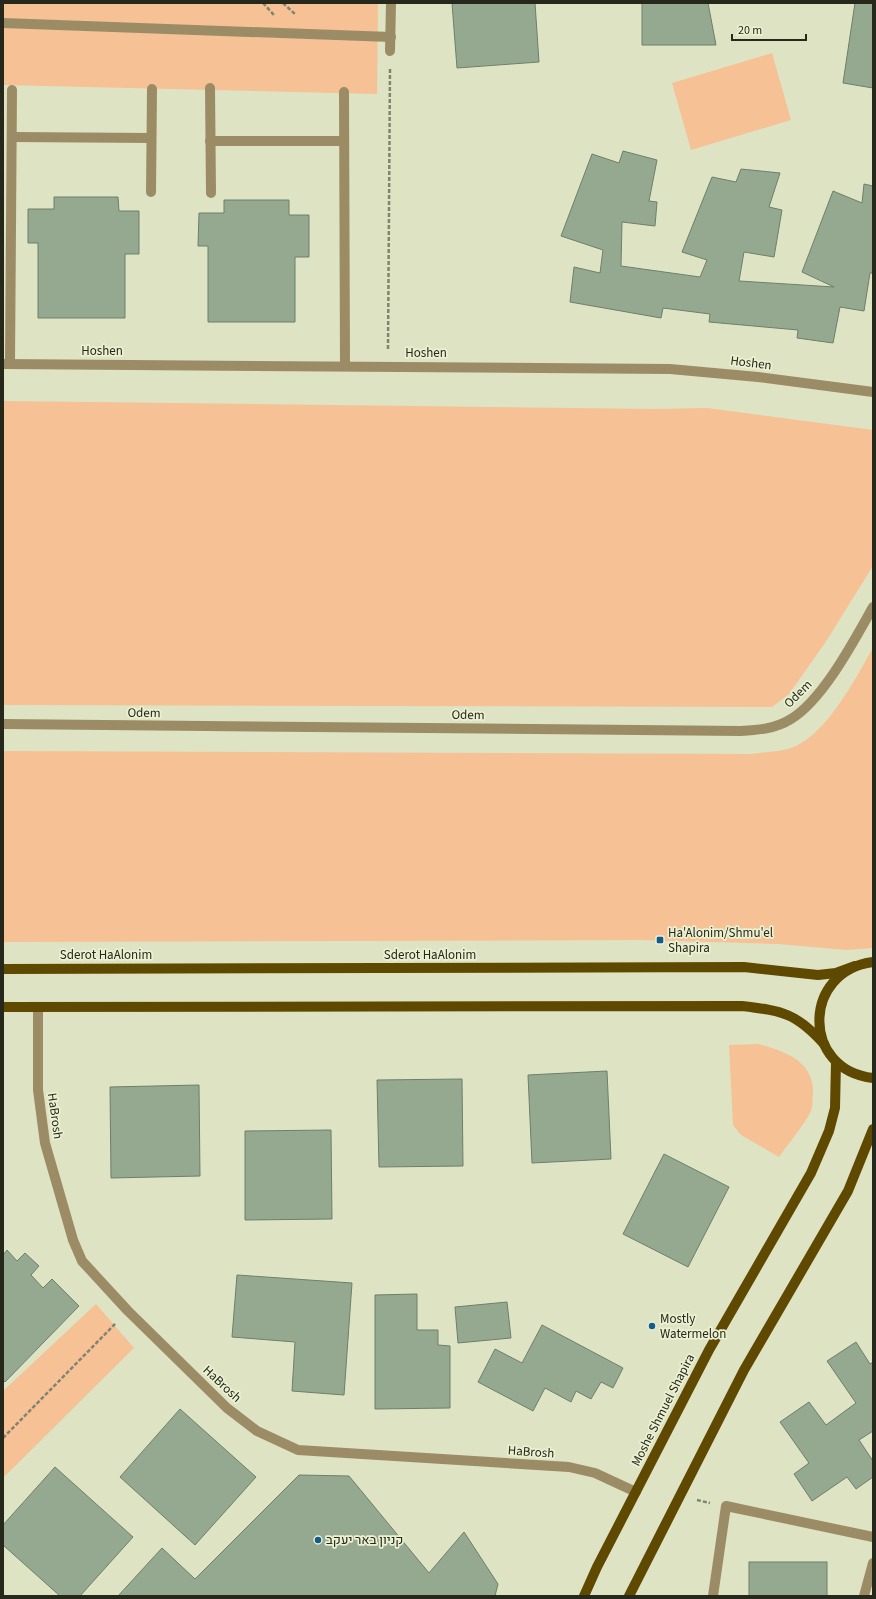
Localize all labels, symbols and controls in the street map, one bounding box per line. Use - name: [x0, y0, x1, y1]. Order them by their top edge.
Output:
- scale bar: [732, 16, 806, 42]
- text: 20 m: [738, 22, 762, 39]
- street label: Hoshen: [81, 342, 123, 360]
- street label: Hoshen: [405, 344, 447, 362]
- street label: Hoshen: [729, 352, 773, 374]
- street label: Odem: [780, 676, 816, 712]
- street label: Odem: [127, 704, 161, 722]
- street label: Odem: [451, 706, 485, 724]
- place label: Ha'Alonim/Shmu'el Shapira: [668, 924, 773, 957]
- marker: Ha'Alonim/Shmu'el Shapira: [655, 935, 665, 945]
- street label: Sderot HaAlonim: [60, 946, 152, 964]
- street label: Sderot HaAlonim: [384, 946, 476, 964]
- street label: HaBrosh: [43, 1092, 67, 1140]
- place label: Mostly Watermelon: [660, 1310, 726, 1343]
- marker: Mostly Watermelon: [647, 1321, 657, 1331]
- street label: Moshe Shmuel Shapira: [627, 1351, 699, 1469]
- street label: HaBrosh: [199, 1362, 245, 1406]
- street label: HaBrosh: [507, 1441, 555, 1463]
- place label: קניון באר יעקב: [326, 1531, 403, 1549]
- marker: קניון באר יעקב: [313, 1535, 323, 1545]

